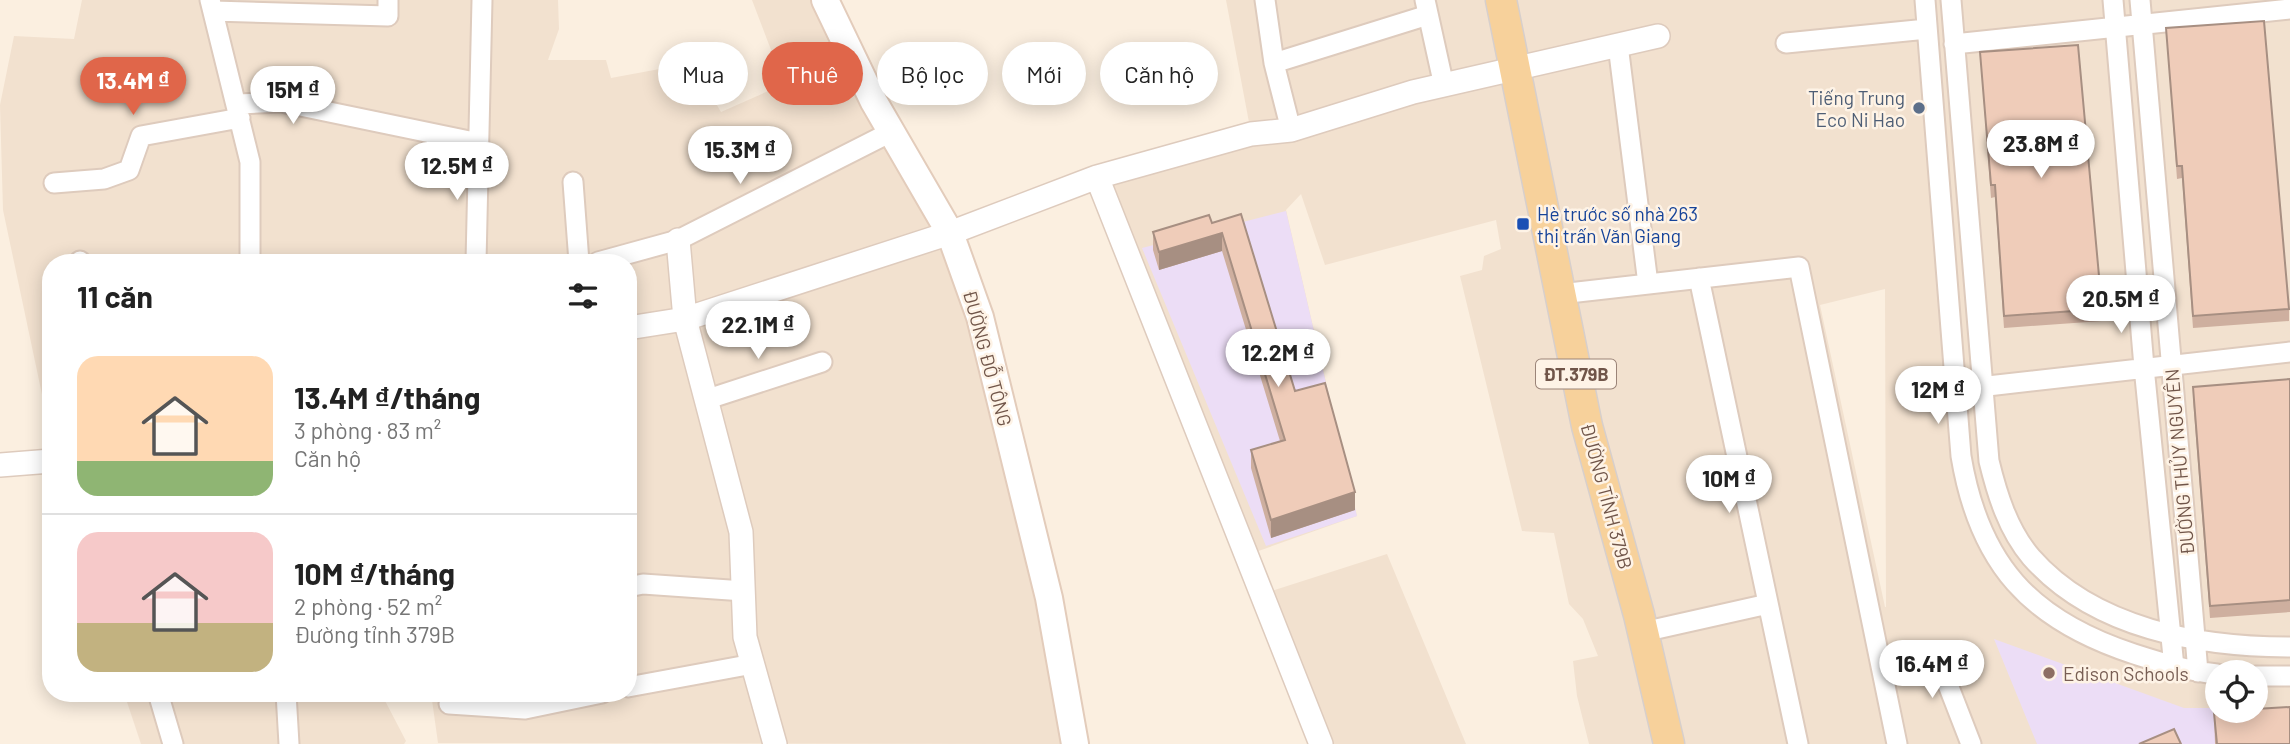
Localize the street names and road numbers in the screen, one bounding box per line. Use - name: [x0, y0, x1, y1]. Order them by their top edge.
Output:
- street label: ĐƯỜNG ĐỖ TÔNG: [959, 287, 1018, 429]
- road number: ĐT.379B: [1536, 360, 1616, 388]
- street label: ĐƯỜNG THỦY NGUYÊN: [2159, 368, 2199, 556]
- street label: ĐƯỜNG TỈNH 379B: [1576, 420, 1638, 572]

